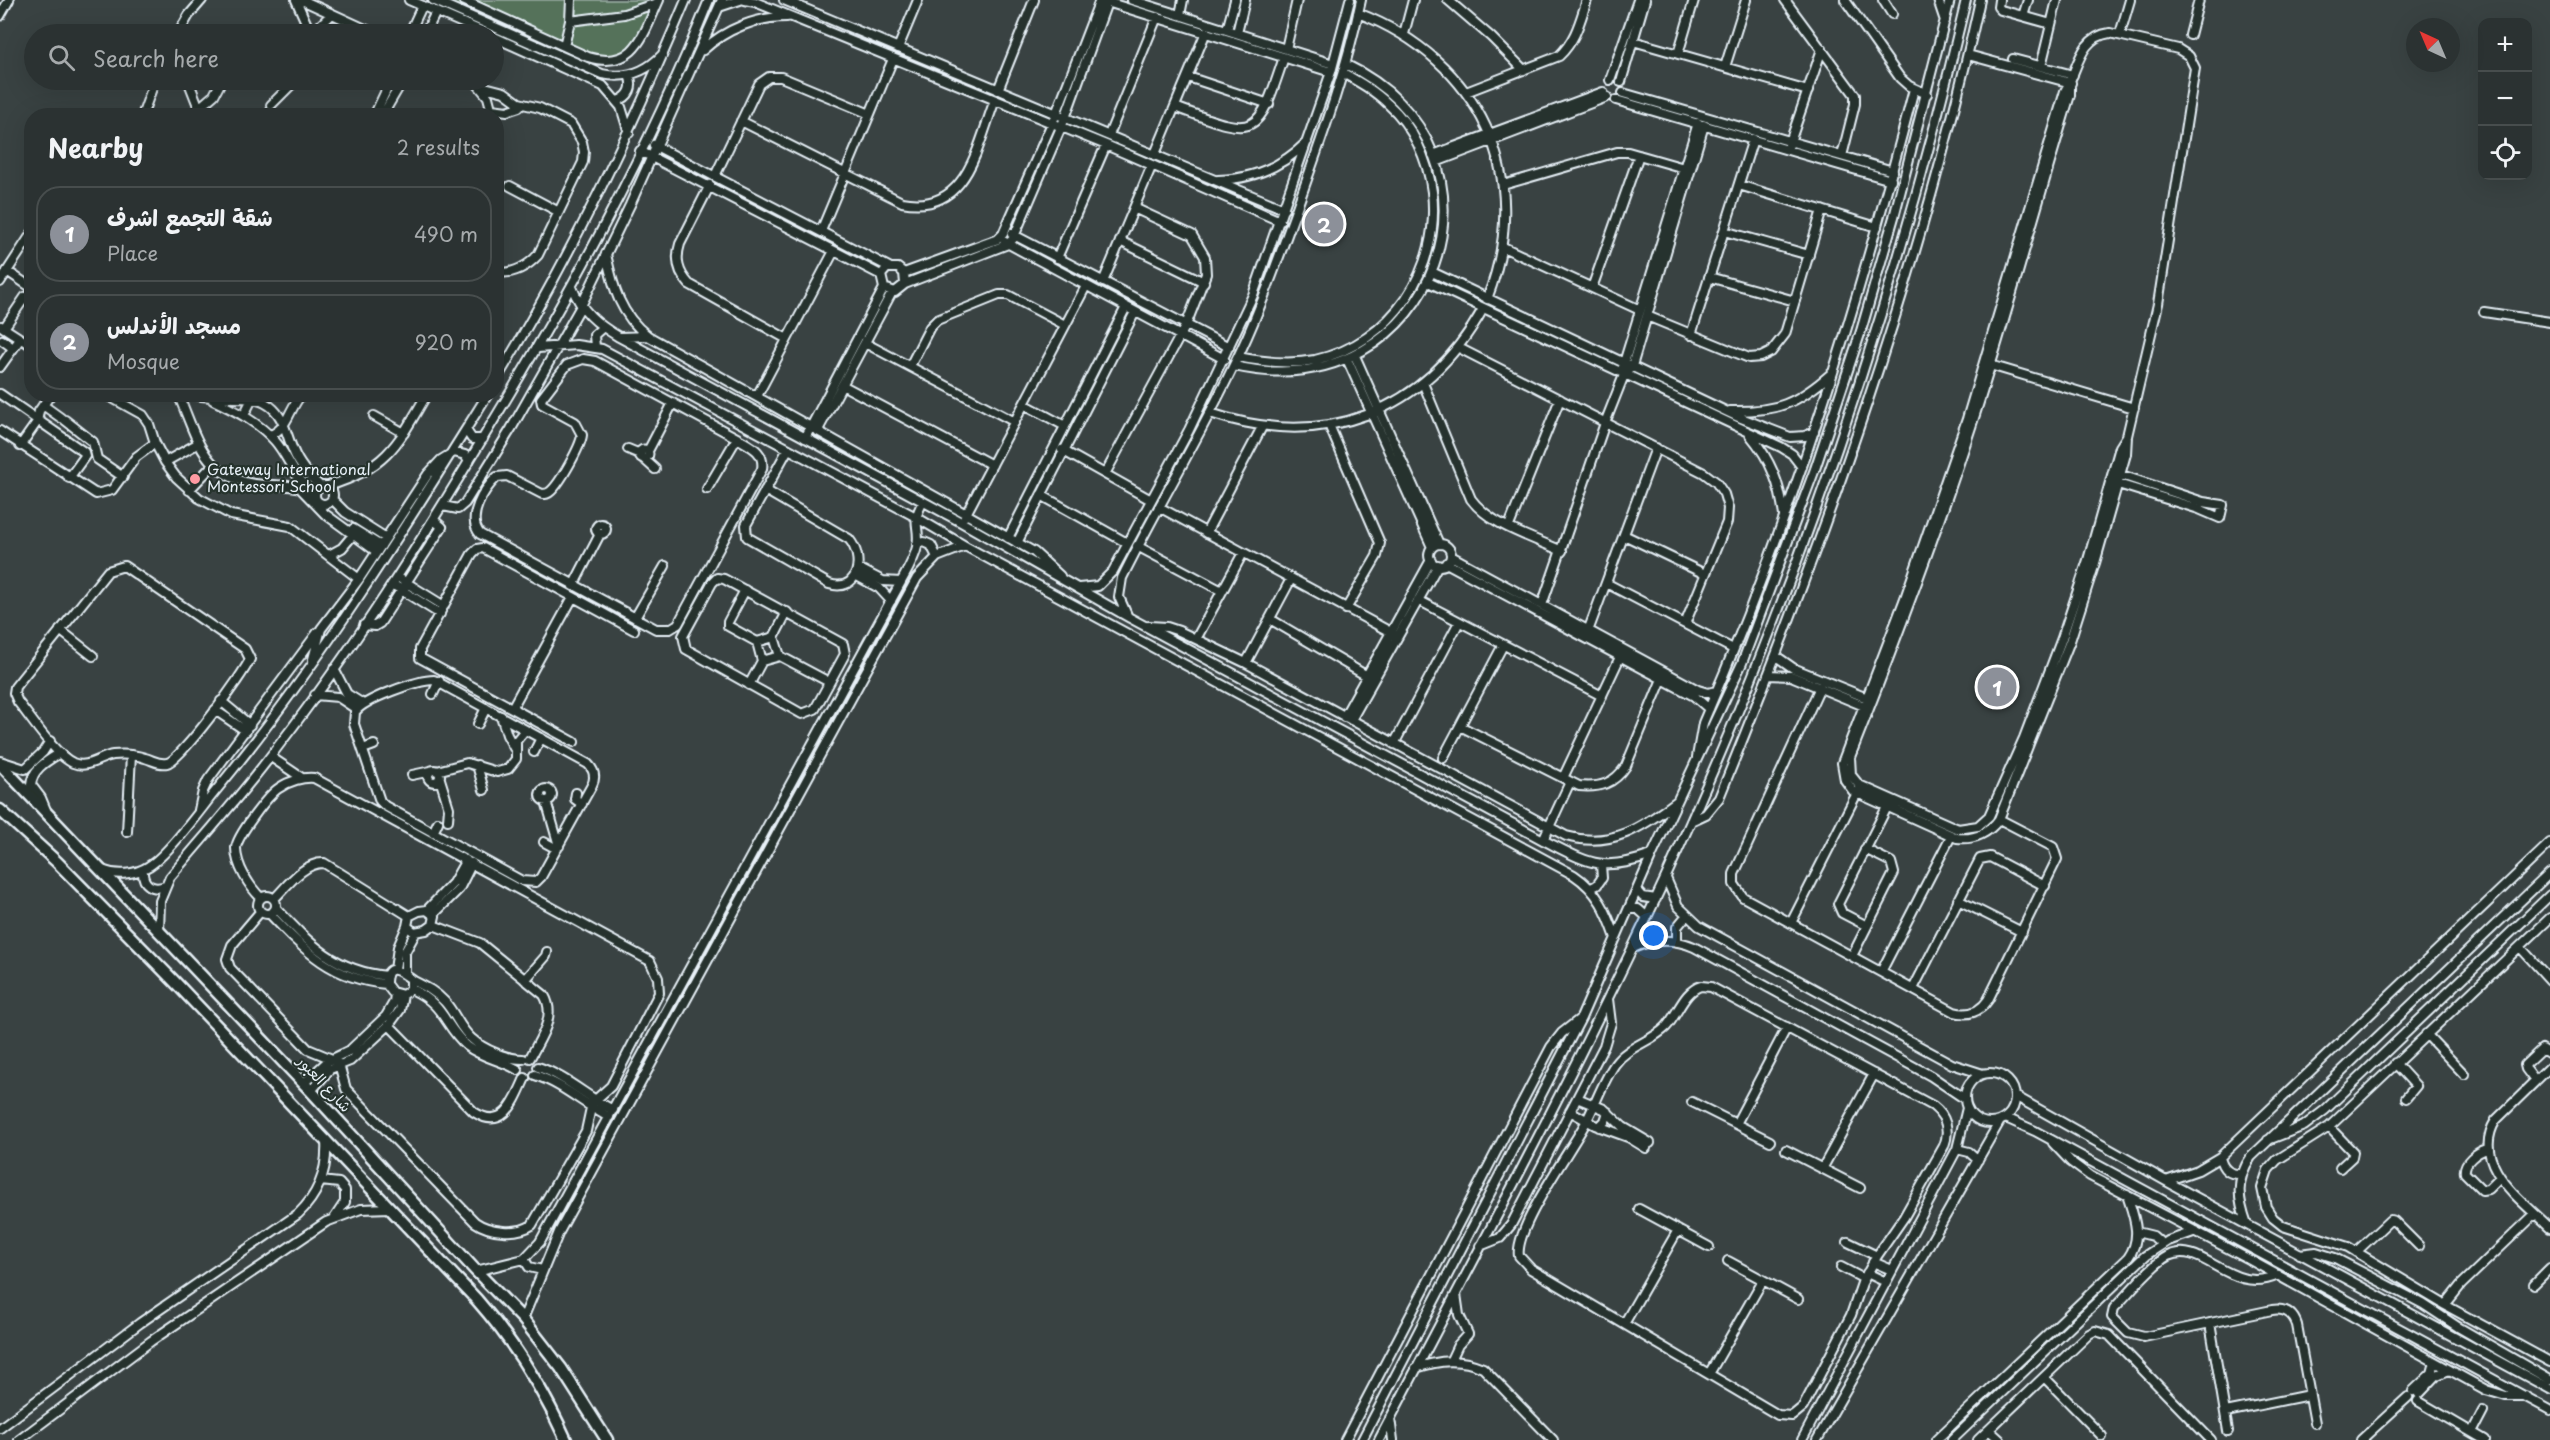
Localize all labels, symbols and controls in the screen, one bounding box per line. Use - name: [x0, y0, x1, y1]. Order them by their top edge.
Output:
- north arrow: [2406, 18, 2460, 72]
- map controls: [2478, 18, 2532, 180]
- button: +: [2478, 18, 2532, 72]
- search box: [24, 24, 504, 90]
- icon: search: [45, 41, 78, 74]
- text: Search here: [93, 41, 219, 74]
- button: −: [2478, 72, 2532, 126]
- button: locate: [2478, 126, 2532, 180]
- text: Nearby: [48, 128, 143, 167]
- text: 2 results: [397, 132, 480, 162]
- text: شقة التجمع اشرف: [107, 200, 273, 233]
- pin: 2: [1304, 202, 1344, 246]
- text: 1: [65, 219, 74, 249]
- text: 490 m: [414, 219, 478, 249]
- text: Place: [107, 238, 158, 268]
- text: مسجد الأندلس: [107, 308, 241, 341]
- text: 2: [62, 327, 77, 357]
- text: 920 m: [415, 327, 478, 357]
- text: Mosque: [107, 346, 180, 376]
- place label: Gateway International Montessori School: [207, 457, 371, 497]
- marker: Gateway International Montessori School: [188, 472, 202, 486]
- pin: 1: [1978, 664, 2016, 710]
- your location: [1639, 921, 1668, 950]
- street label: شارع العبور: [292, 1049, 357, 1117]

